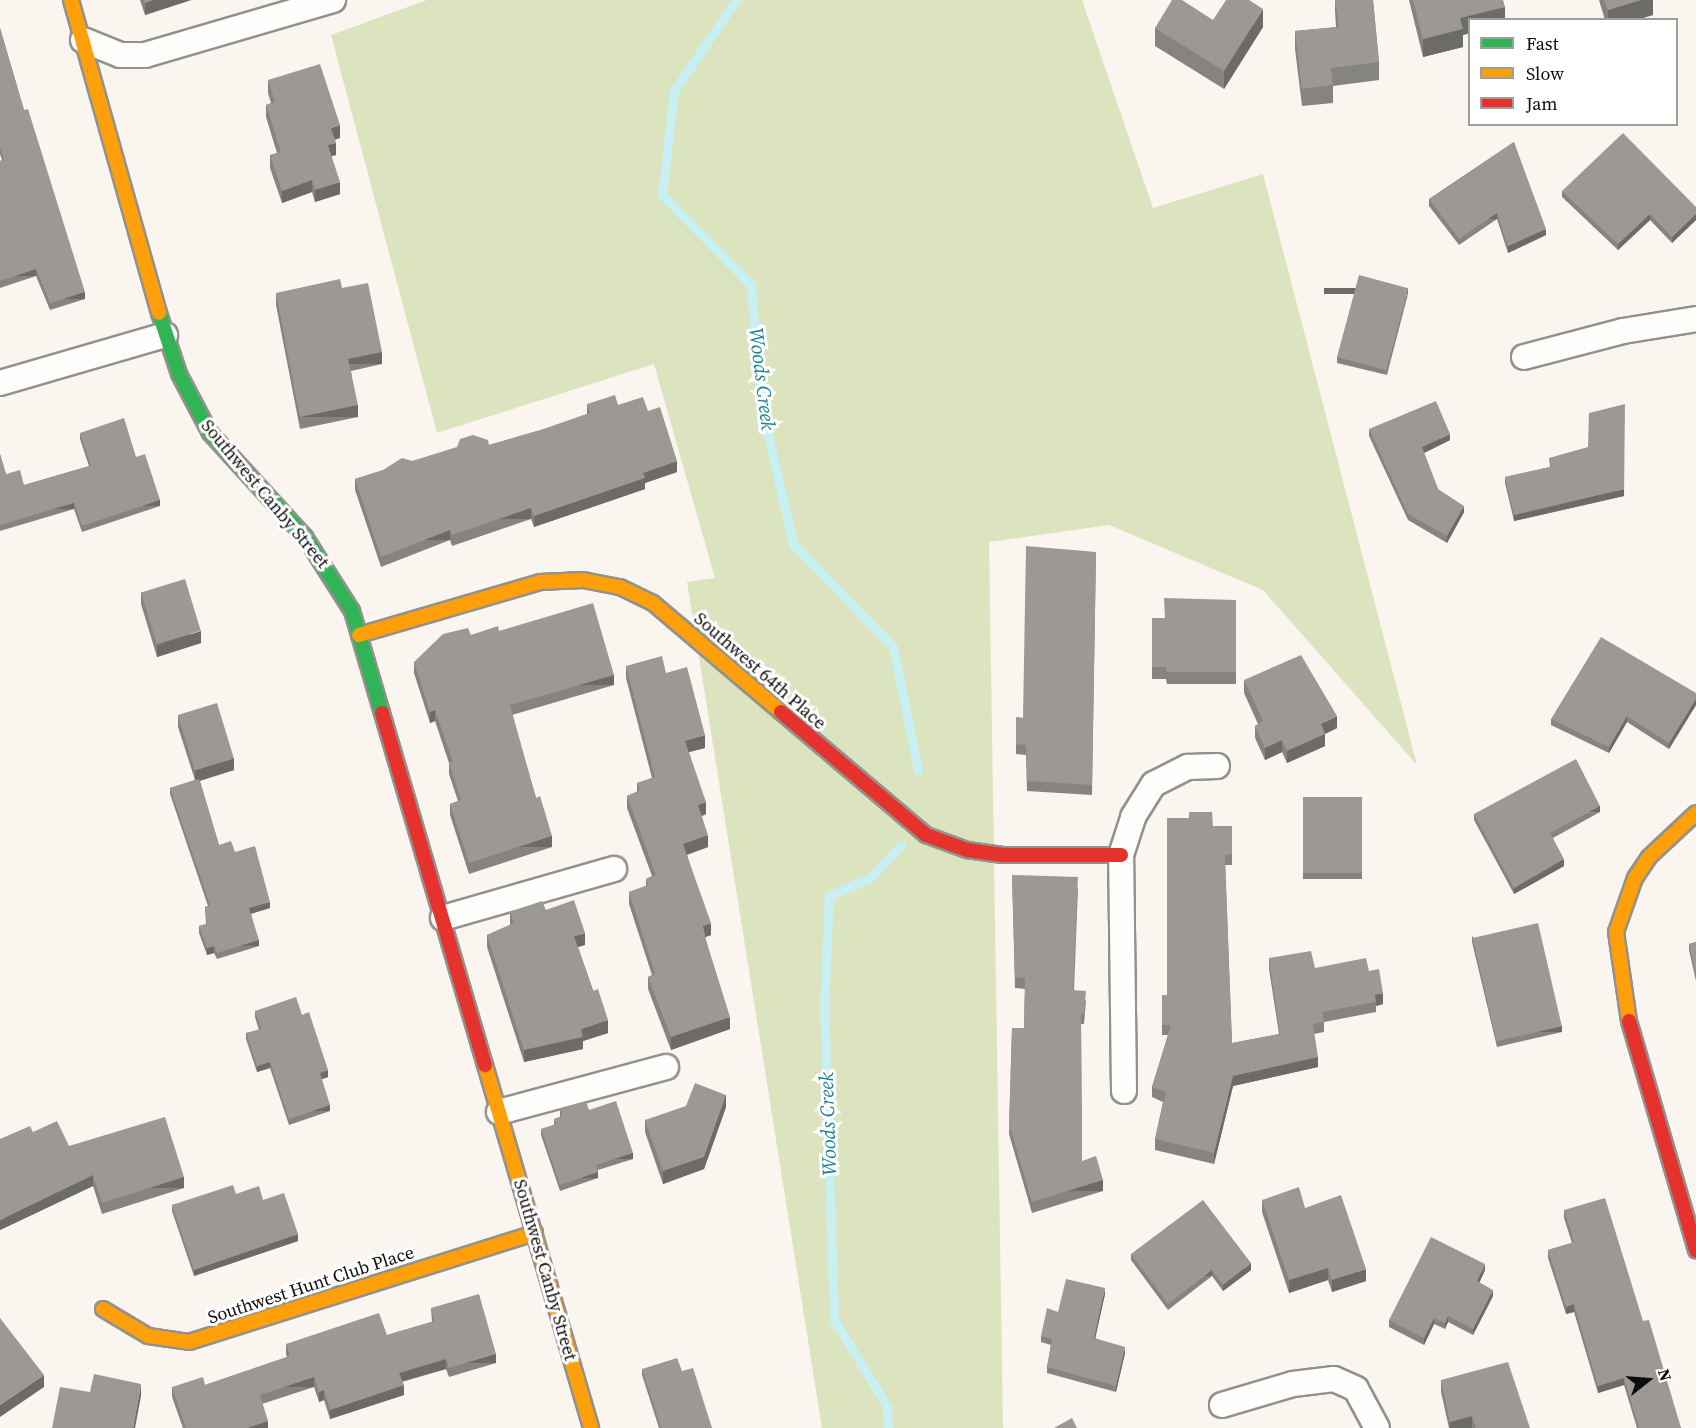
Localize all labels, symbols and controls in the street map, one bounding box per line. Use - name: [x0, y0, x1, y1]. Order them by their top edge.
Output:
- legend: [1468, 18, 1678, 126]
- text: Fast: [1526, 31, 1559, 56]
- text: Slow: [1526, 61, 1564, 86]
- text: Jam: [1526, 91, 1558, 116]
- water label: Woods Creek: [744, 326, 780, 432]
- street label: Southwest Canby Street: [196, 415, 334, 573]
- street label: Southwest 64th Place: [690, 608, 830, 734]
- water label: Woods Creek: [814, 1072, 842, 1176]
- street label: Southwest Canby Street: [509, 1177, 581, 1363]
- street label: Southwest Hunt Club Place: [205, 1241, 417, 1329]
- north arrow: [1618, 1350, 1678, 1410]
- text: N: [1653, 1366, 1677, 1384]

